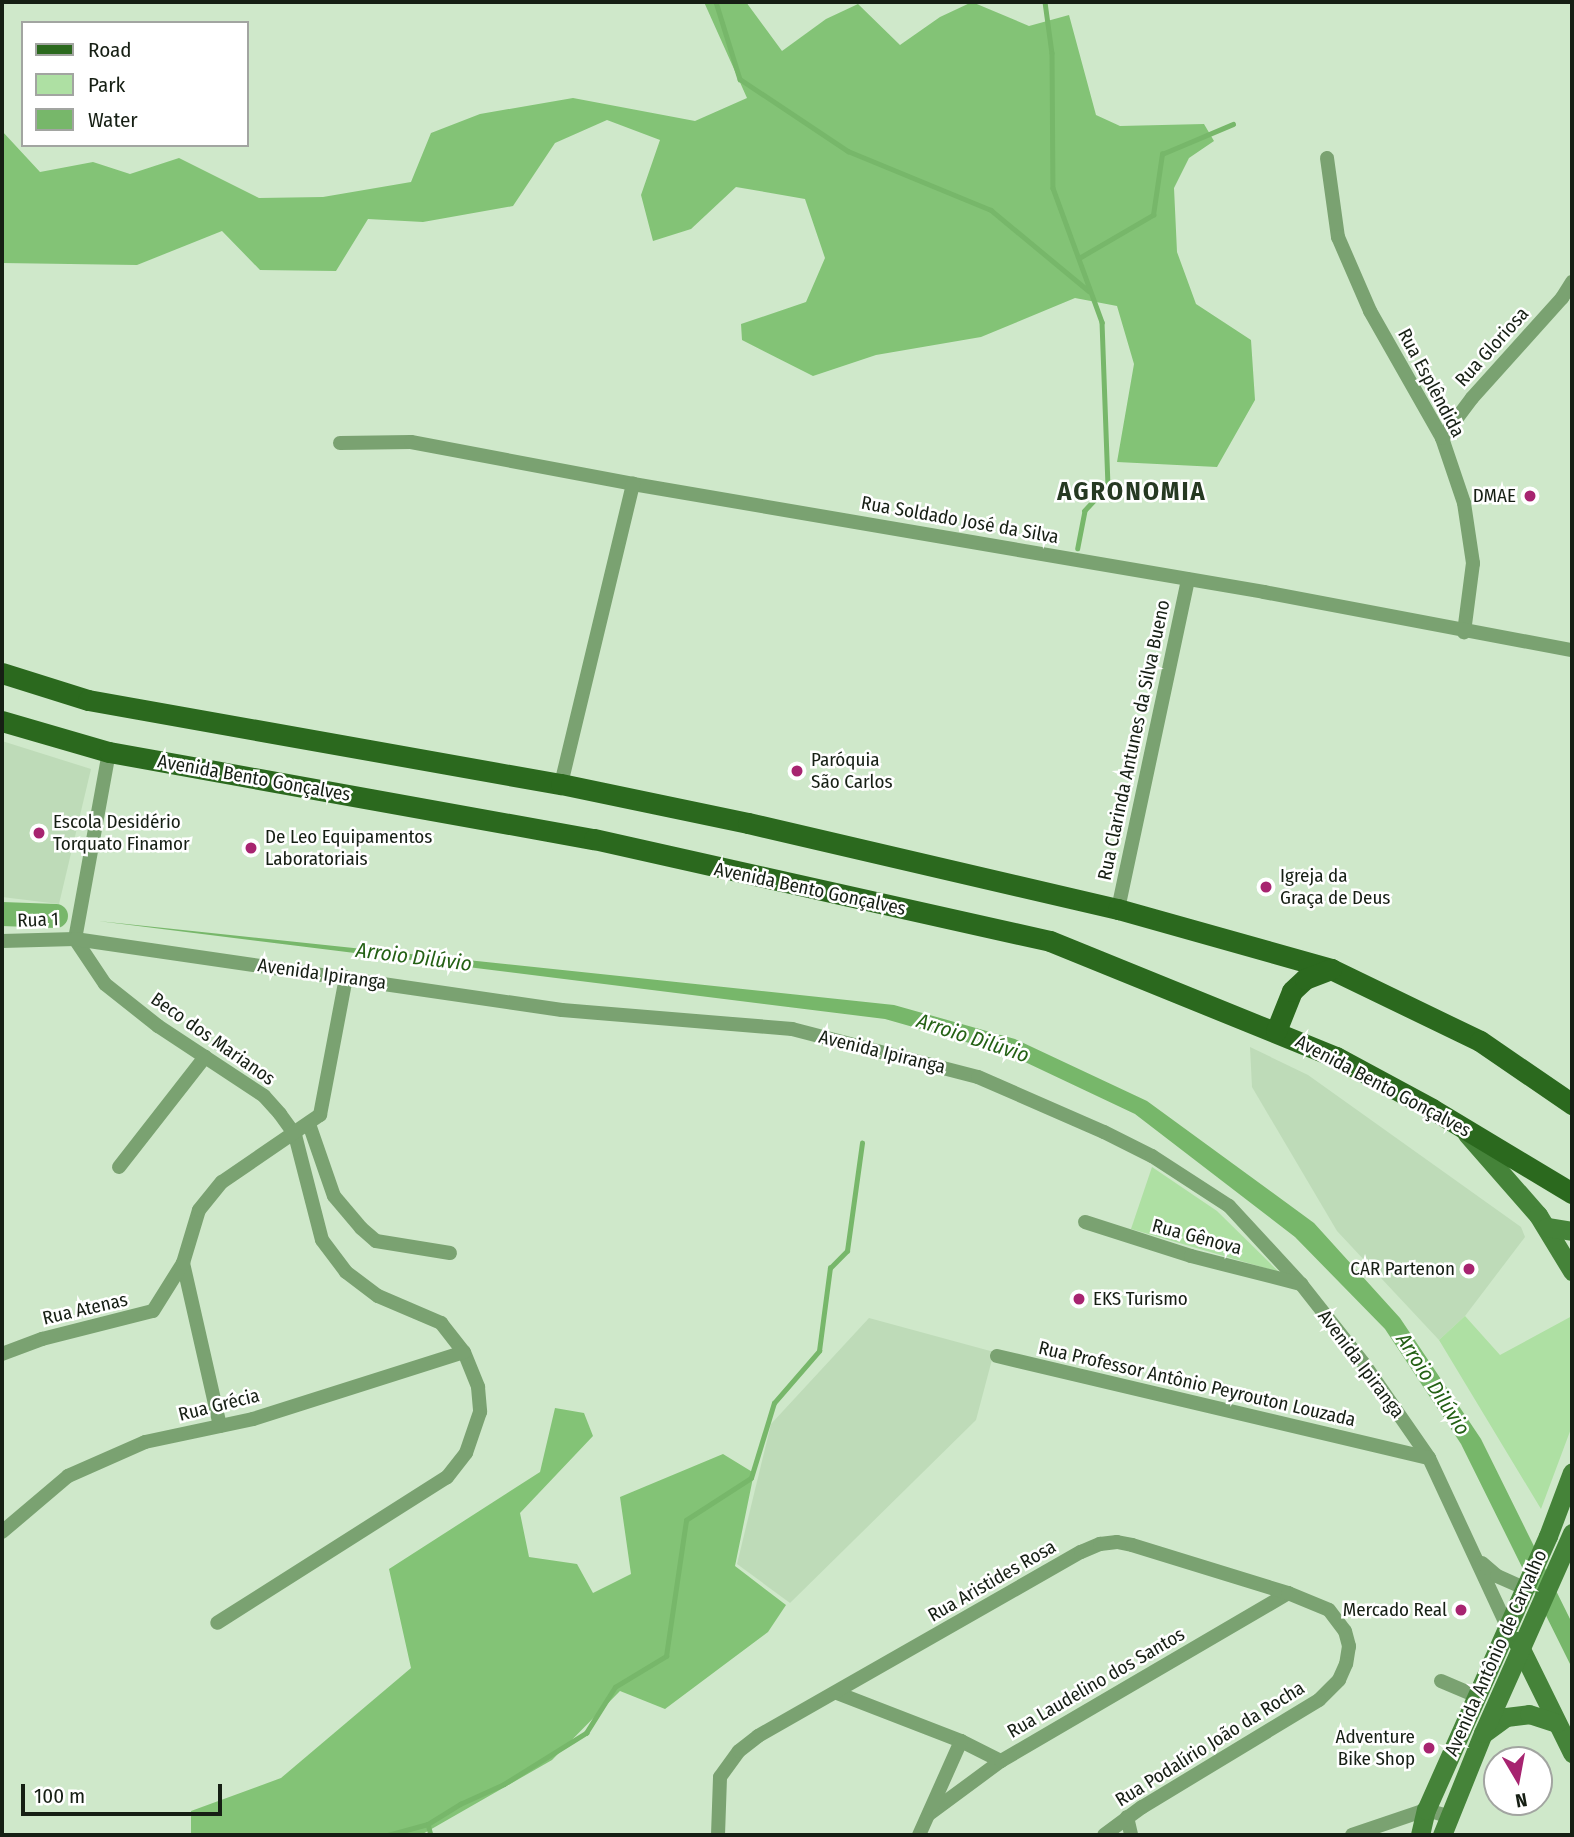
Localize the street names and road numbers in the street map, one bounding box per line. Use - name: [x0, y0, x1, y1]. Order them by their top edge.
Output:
- street label: Rua Gloriosa: [1451, 303, 1533, 391]
- street label: Rua Esplêndida: [1393, 325, 1469, 441]
- street label: Rua Soldado José da Silva: [859, 491, 1061, 549]
- street label: Rua Clarinda Antunes da Silva Bueno: [1093, 598, 1175, 882]
- street label: Avenida Bento Gonçalves: [156, 750, 352, 806]
- street label: Avenida Bento Gonçalves: [712, 858, 908, 920]
- street label: Rua 1: [17, 908, 59, 932]
- street label: Avenida Ipiranga: [256, 954, 388, 994]
- street label: Beco dos Marianos: [146, 988, 280, 1090]
- street label: Avenida Ipiranga: [816, 1025, 948, 1079]
- street label: Avenida Bento Gonçalves: [1291, 1030, 1475, 1142]
- street label: Rua Gênova: [1150, 1214, 1244, 1260]
- street label: Rua Atenas: [40, 1288, 130, 1330]
- street label: Avenida Ipiranga: [1313, 1305, 1409, 1423]
- street label: Rua Professor Antônio Peyrouton Louzada: [1036, 1336, 1358, 1432]
- street label: Rua Grécia: [176, 1384, 262, 1426]
- street label: Rua Aristides Rosa: [924, 1535, 1060, 1627]
- street label: Avenida Antônio de Carvalho: [1440, 1546, 1552, 1760]
- street label: Rua Laudelino dos Santos: [1003, 1623, 1189, 1743]
- street label: Rua Podalírio João da Rocha: [1111, 1676, 1309, 1812]

